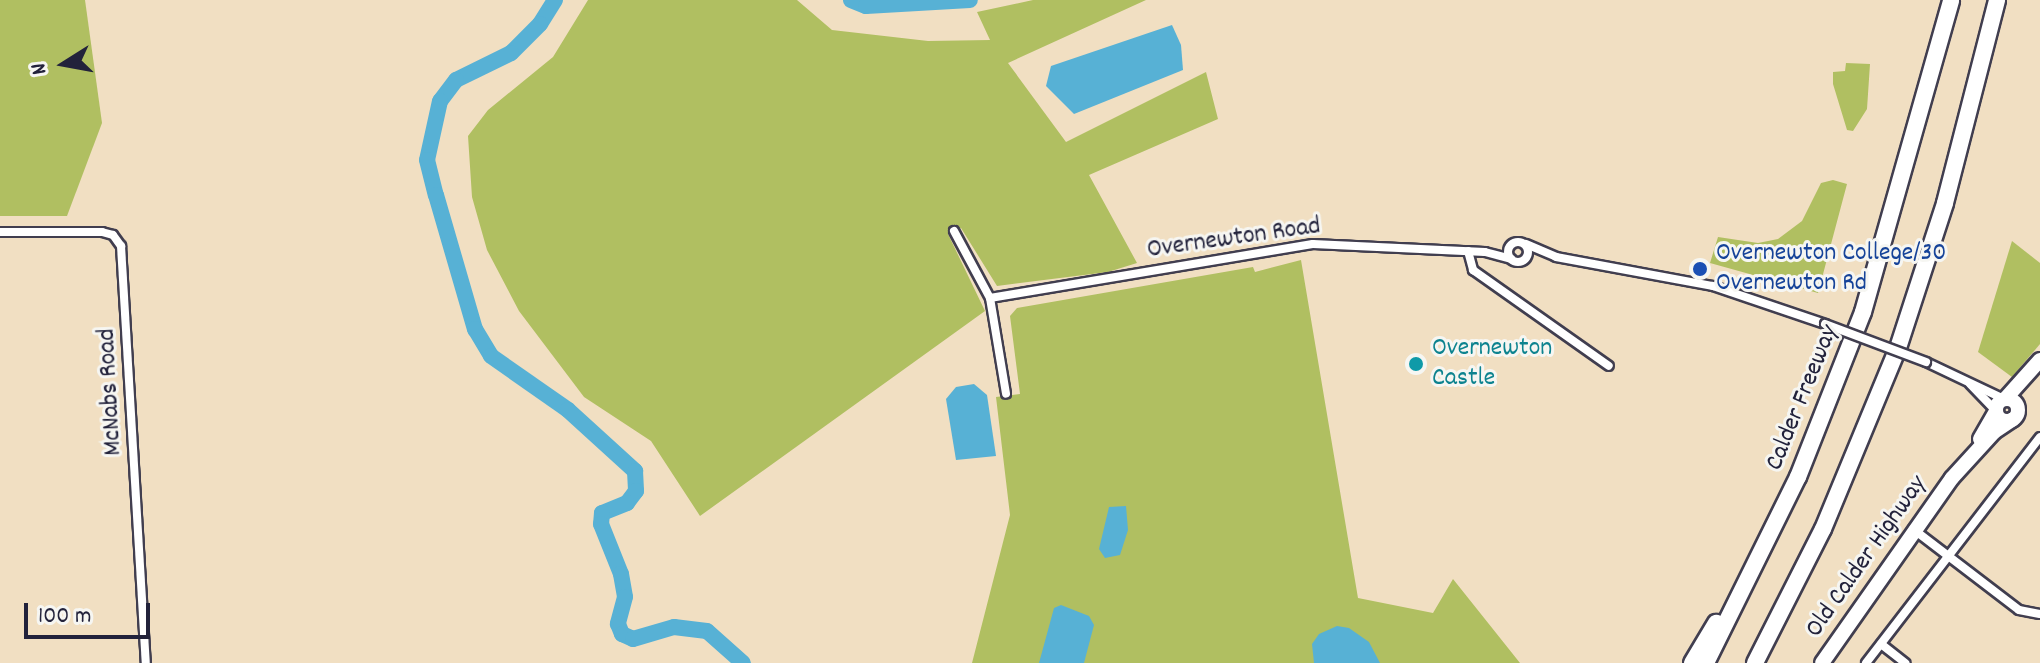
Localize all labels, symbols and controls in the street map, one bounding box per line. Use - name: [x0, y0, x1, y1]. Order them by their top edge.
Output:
- north arrow: [24, 24, 104, 104]
- text: N: [24, 60, 56, 77]
- street label: Overnewton Road: [1145, 211, 1323, 267]
- place label: Overnewton College/30 Overnewton Rd: [1716, 238, 1946, 300]
- marker: Overnewton College/30 Overnewton Rd: [1691, 260, 1709, 278]
- street label: Calder Freeway: [1760, 321, 1846, 475]
- street label: McNabs Road: [92, 328, 130, 456]
- place label: Overnewton Castle: [1432, 333, 1552, 394]
- marker: Overnewton Castle: [1407, 355, 1425, 373]
- street label: Old Calder Highway: [1800, 470, 1934, 644]
- scale bar: [28, 587, 154, 637]
- text: 100 m: [38, 600, 91, 634]

